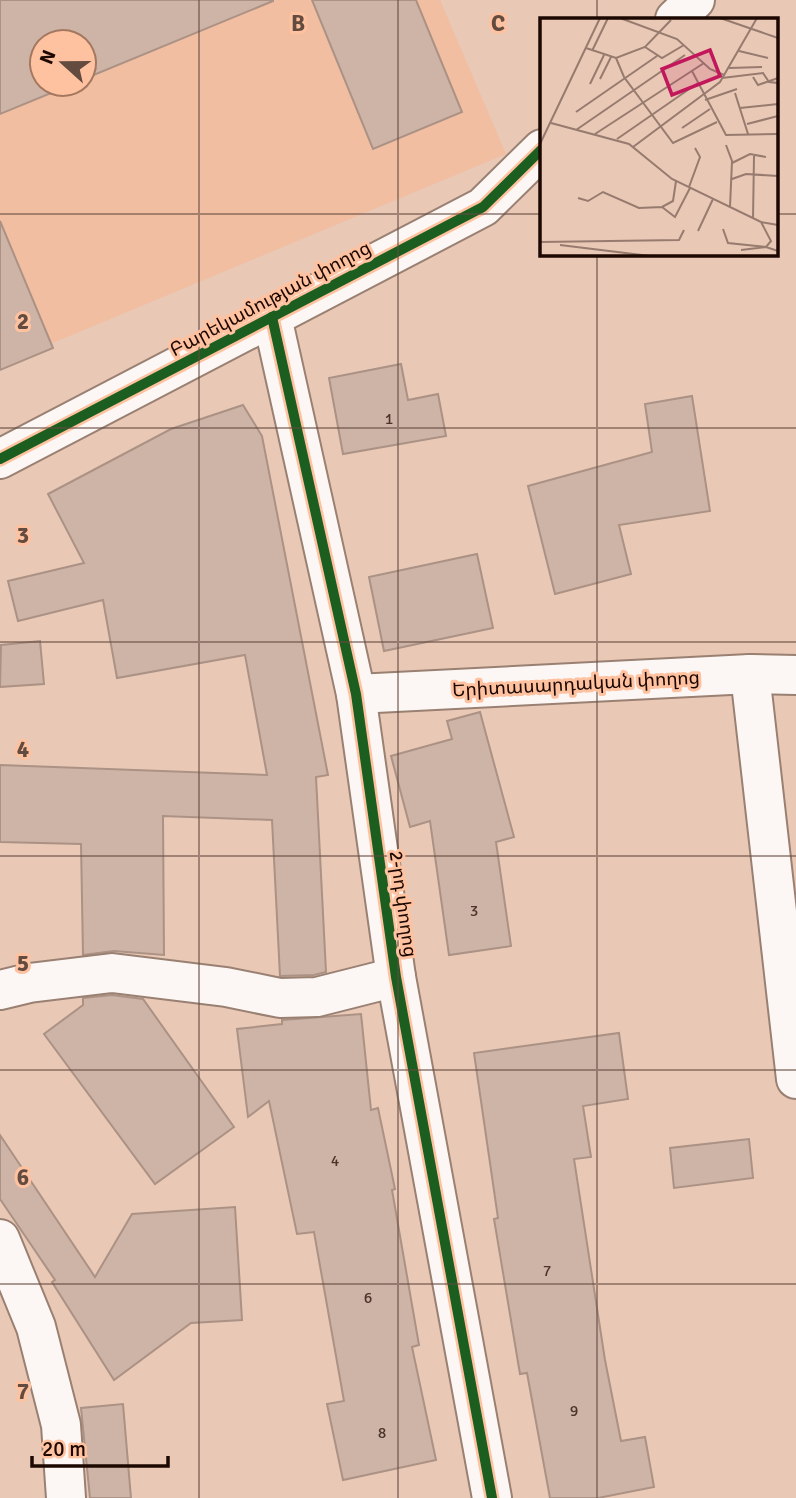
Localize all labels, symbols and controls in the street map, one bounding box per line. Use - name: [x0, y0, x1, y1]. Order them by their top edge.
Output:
- text: B: [291, 9, 305, 38]
- text: C: [491, 9, 505, 38]
- inset map: [540, 18, 778, 256]
- north arrow: [28, 28, 98, 98]
- text: N: [34, 47, 62, 68]
- street label: Բարեկամության փողոց: [166, 236, 375, 362]
- text: 2: [17, 307, 29, 336]
- house number: 1: [385, 409, 393, 429]
- text: 3: [17, 521, 29, 550]
- street label: Երիտասարդական փողոց: [452, 666, 700, 702]
- text: 4: [17, 735, 29, 764]
- street label: 2-րդ փողոց: [384, 849, 422, 959]
- house number: 3: [470, 901, 478, 921]
- text: 5: [17, 949, 29, 978]
- house number: 4: [331, 1151, 340, 1171]
- text: 6: [17, 1163, 29, 1192]
- house number: 7: [543, 1261, 551, 1281]
- house number: 6: [364, 1288, 372, 1308]
- text: 7: [17, 1377, 29, 1406]
- house number: 9: [570, 1401, 578, 1421]
- house number: 8: [378, 1423, 386, 1443]
- scale bar: [32, 1424, 168, 1468]
- text: 20 m: [42, 1436, 86, 1462]

